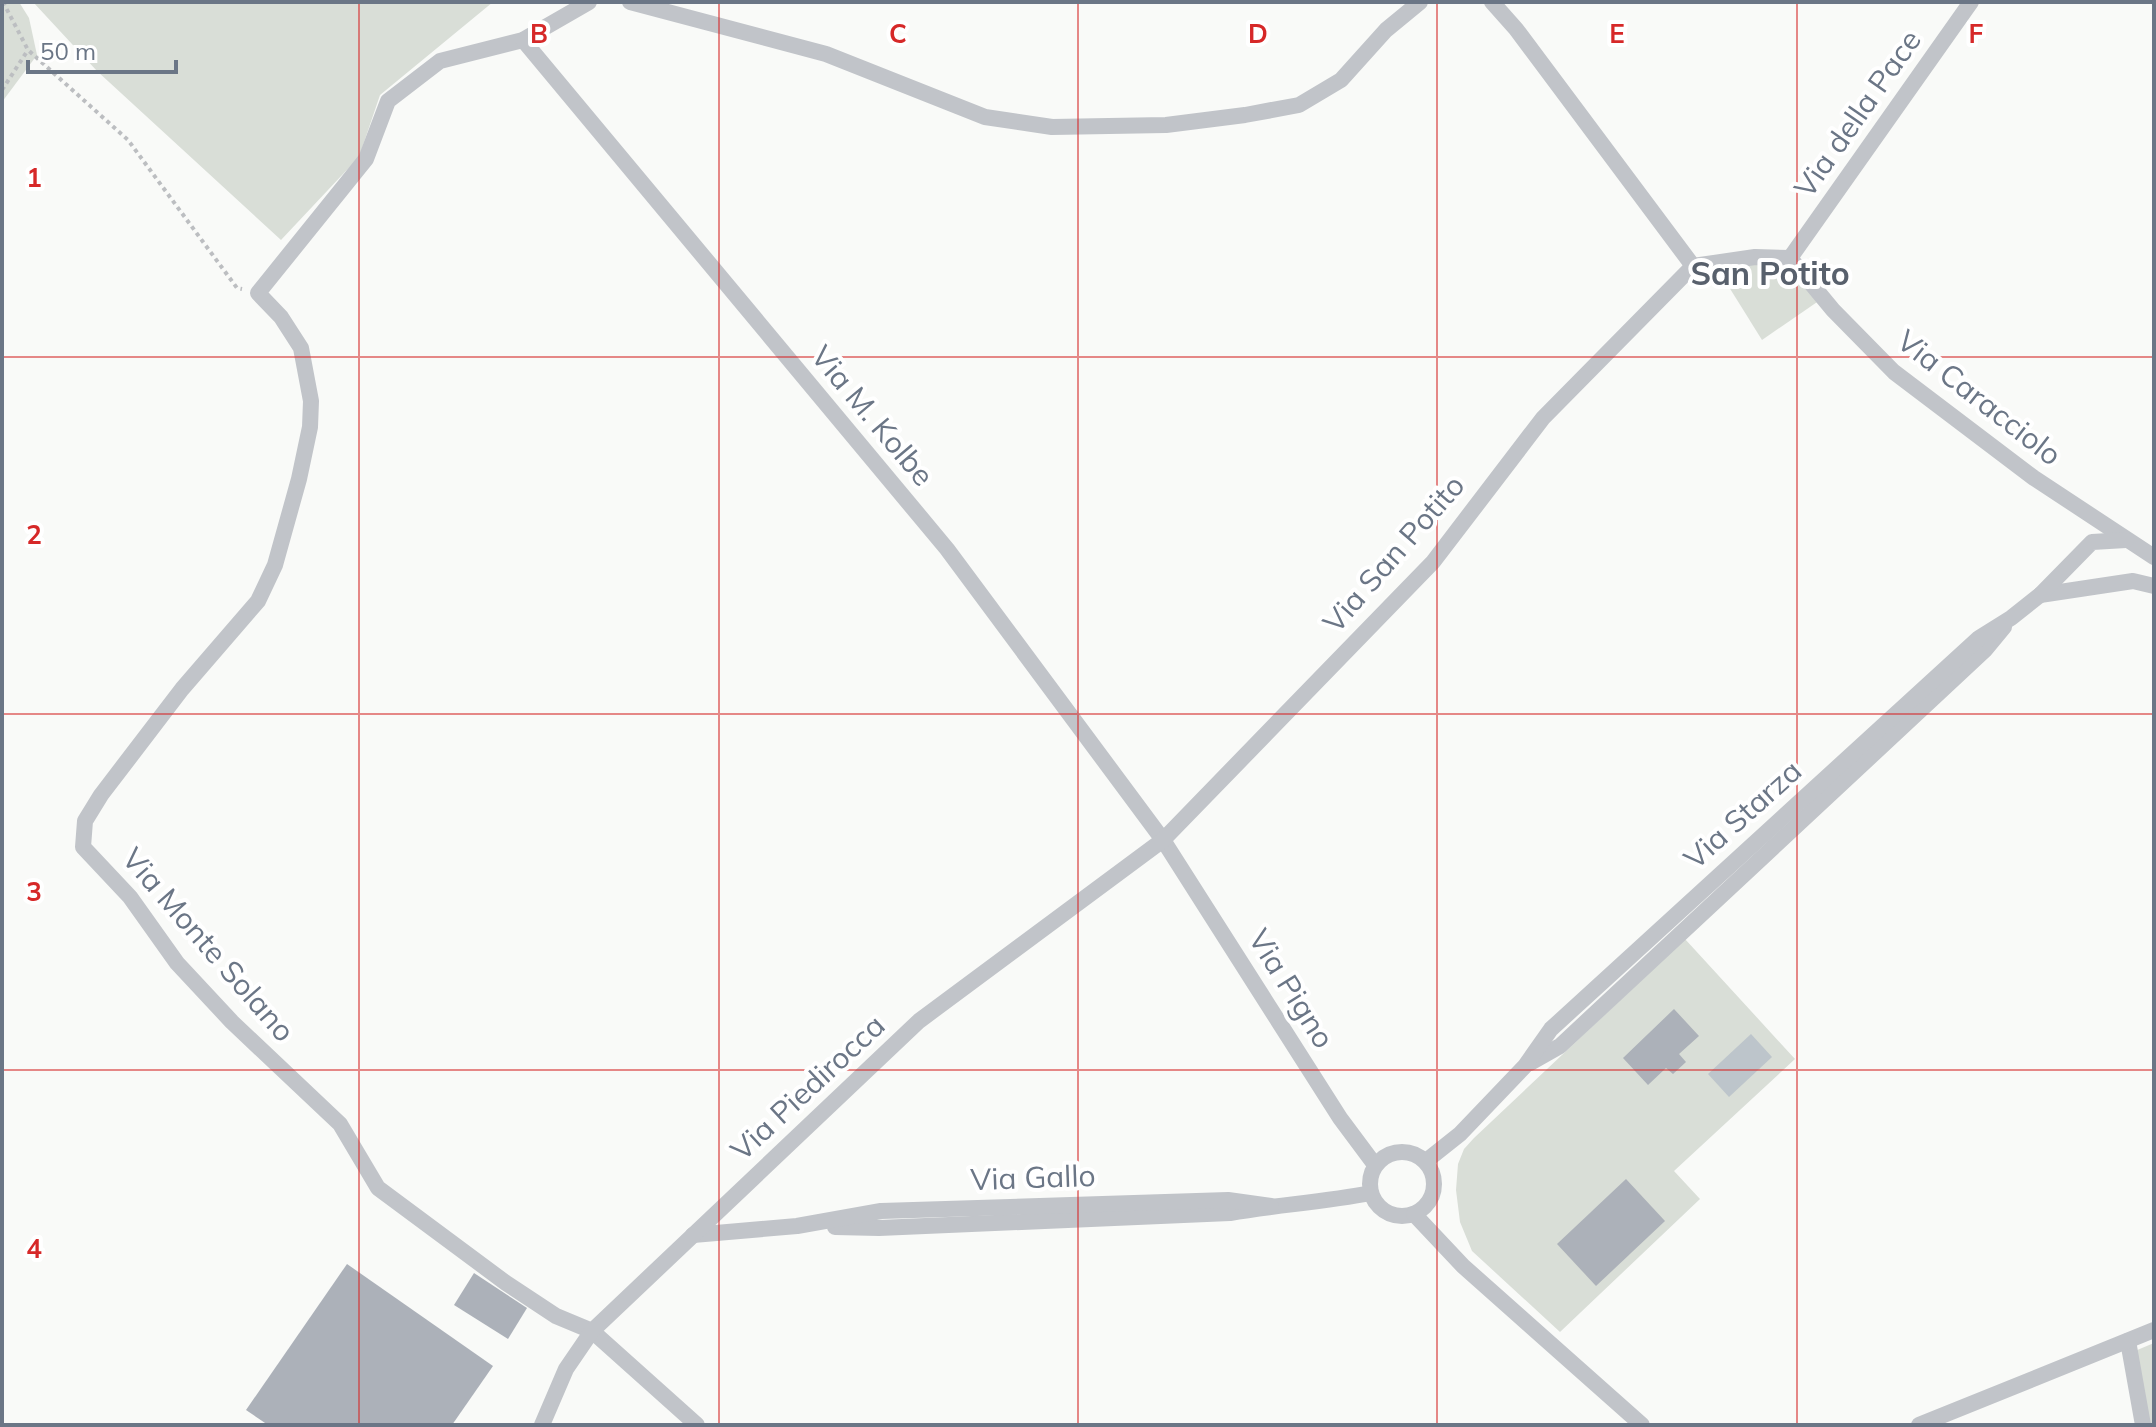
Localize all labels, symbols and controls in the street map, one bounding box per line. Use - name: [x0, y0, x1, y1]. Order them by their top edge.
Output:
- text: B: [530, 17, 548, 50]
- text: C: [889, 17, 907, 50]
- text: D: [1248, 17, 1268, 50]
- text: E: [1609, 17, 1625, 50]
- text: F: [1969, 17, 1984, 50]
- street label: Via della Pace: [1785, 22, 1929, 205]
- scale bar: [28, 24, 176, 74]
- text: 50 m: [40, 36, 96, 66]
- text: 1: [26, 161, 42, 194]
- district label: San Potito: [1690, 253, 1850, 293]
- street label: Via Caracciolo: [1890, 321, 2070, 473]
- street label: Via M. Kolbe: [803, 337, 942, 493]
- street label: Via San Potito: [1314, 467, 1472, 640]
- text: 2: [26, 518, 42, 551]
- street label: Via Starza: [1676, 751, 1809, 877]
- street label: Via Monte Solano: [114, 840, 303, 1049]
- text: 3: [26, 875, 42, 908]
- street label: Via Pigno: [1240, 922, 1343, 1055]
- street label: Via Piedirocca: [722, 1006, 892, 1168]
- street label: Via Gallo: [970, 1156, 1096, 1198]
- text: 4: [26, 1232, 42, 1265]

